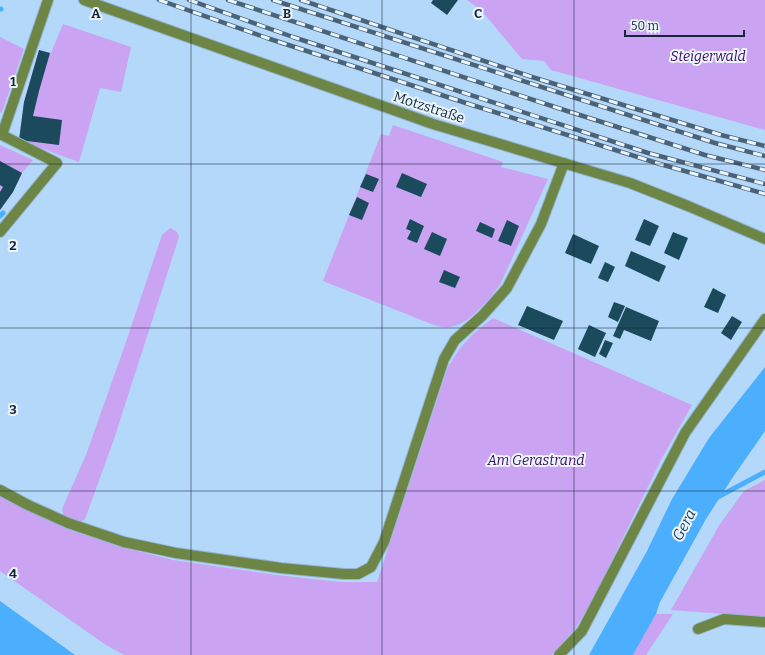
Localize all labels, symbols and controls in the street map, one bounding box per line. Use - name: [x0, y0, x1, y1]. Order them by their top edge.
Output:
- text: A: [91, 6, 101, 21]
- text: B: [283, 6, 291, 21]
- text: C: [474, 6, 482, 21]
- scale bar: [625, 12, 744, 38]
- text: 50 m: [631, 19, 660, 33]
- park label: Steigerwald: [670, 48, 746, 65]
- text: 1: [10, 74, 16, 89]
- street label: Motzstraße: [391, 88, 467, 127]
- text: 2: [9, 238, 17, 253]
- text: 3: [9, 402, 17, 417]
- park label: Am Gerastrand: [486, 452, 585, 469]
- water label: Gera: [668, 506, 700, 544]
- text: 4: [9, 566, 17, 581]

